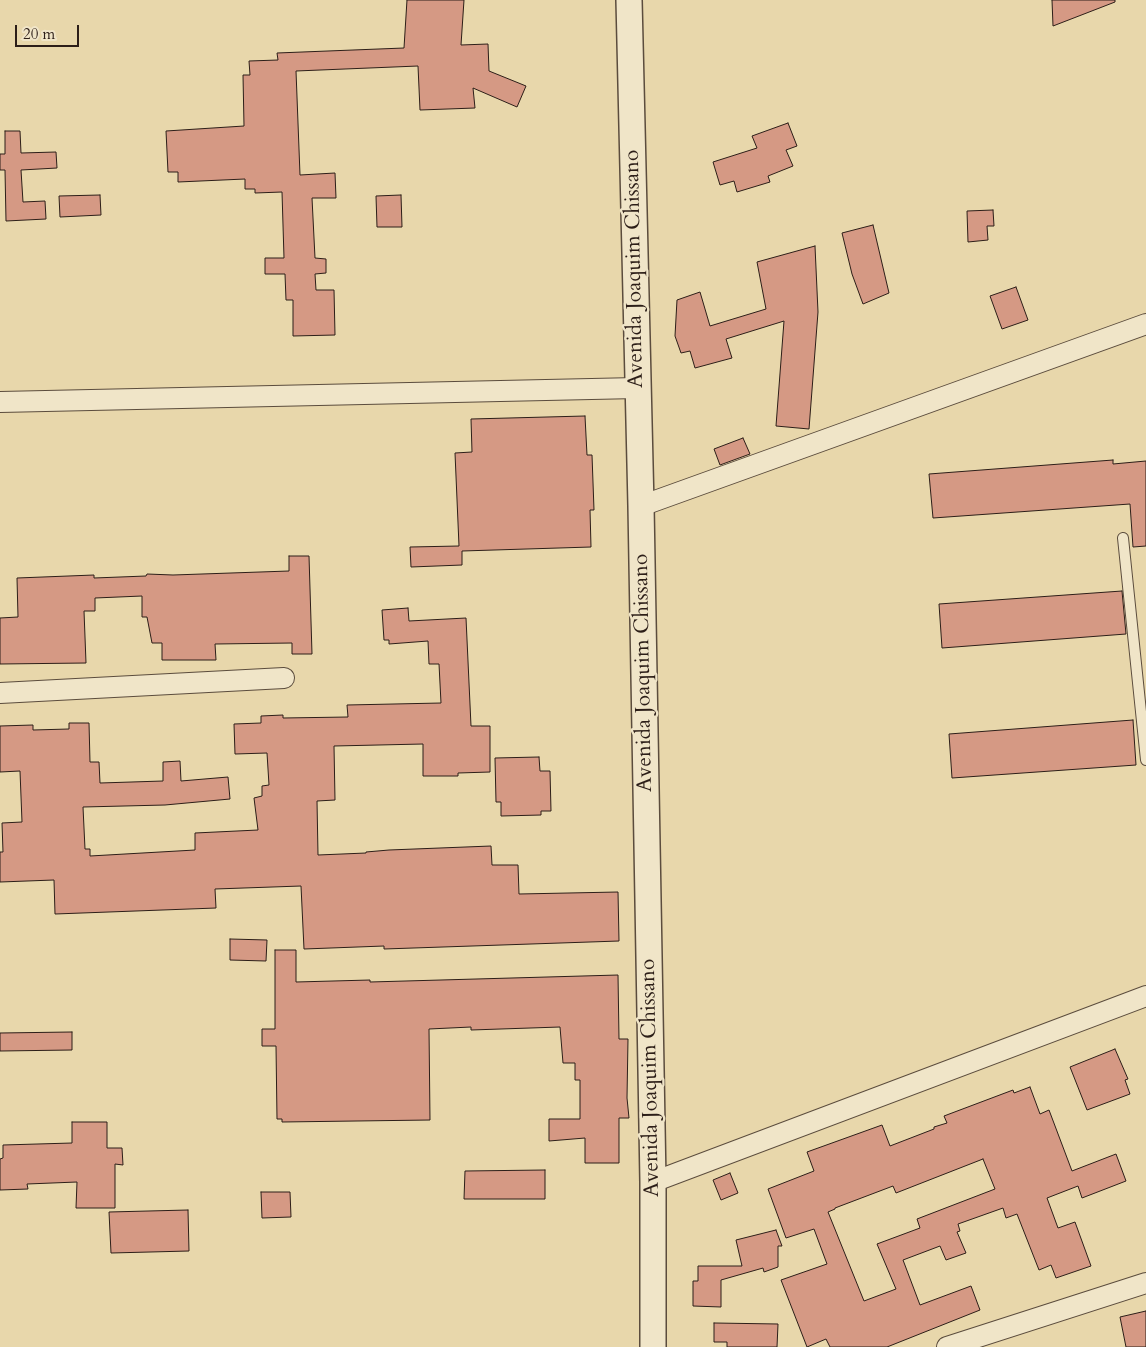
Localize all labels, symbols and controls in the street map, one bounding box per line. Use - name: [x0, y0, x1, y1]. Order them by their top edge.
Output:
- scale bar: [18, 15, 81, 47]
- text: 20 m: [23, 24, 55, 44]
- street label: Avenida Joaquim Chissano: [620, 150, 650, 388]
- street label: Avenida Joaquim Chissano: [629, 554, 659, 792]
- street label: Avenida Joaquim Chissano: [636, 959, 666, 1197]

